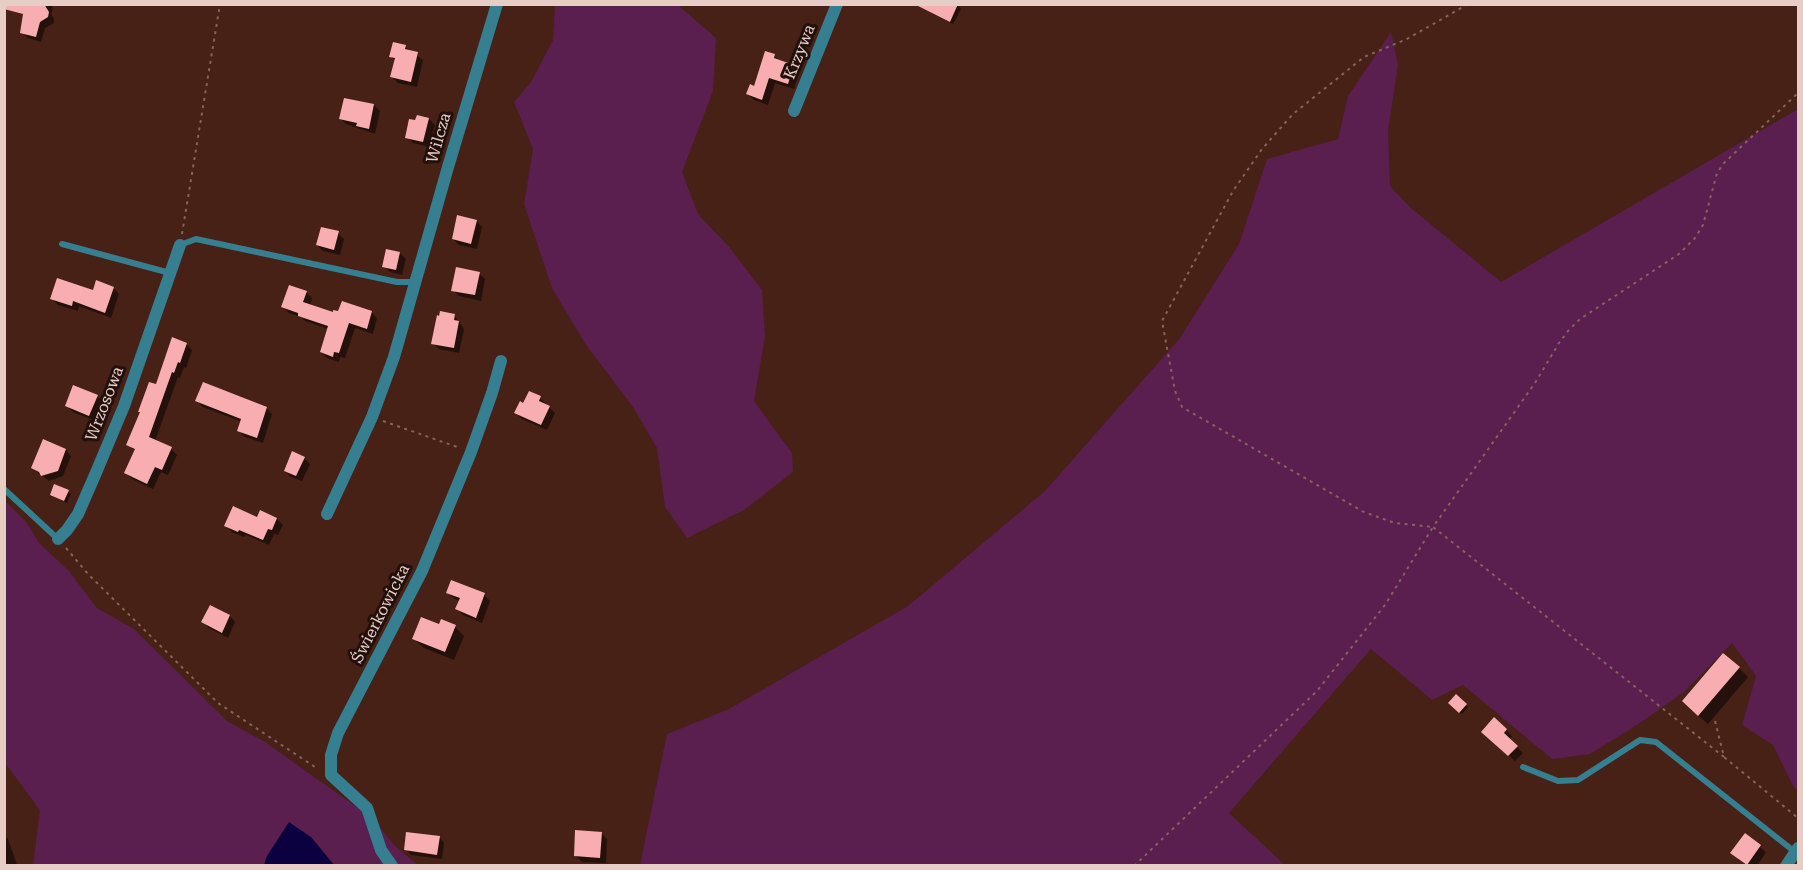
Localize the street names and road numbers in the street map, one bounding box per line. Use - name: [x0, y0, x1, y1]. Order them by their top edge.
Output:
- street label: Krzywa: [780, 22, 820, 82]
- street label: Wilcza: [423, 111, 455, 165]
- street label: Wrzosowa: [82, 364, 128, 444]
- street label: Świerkowicka: [348, 561, 414, 667]

